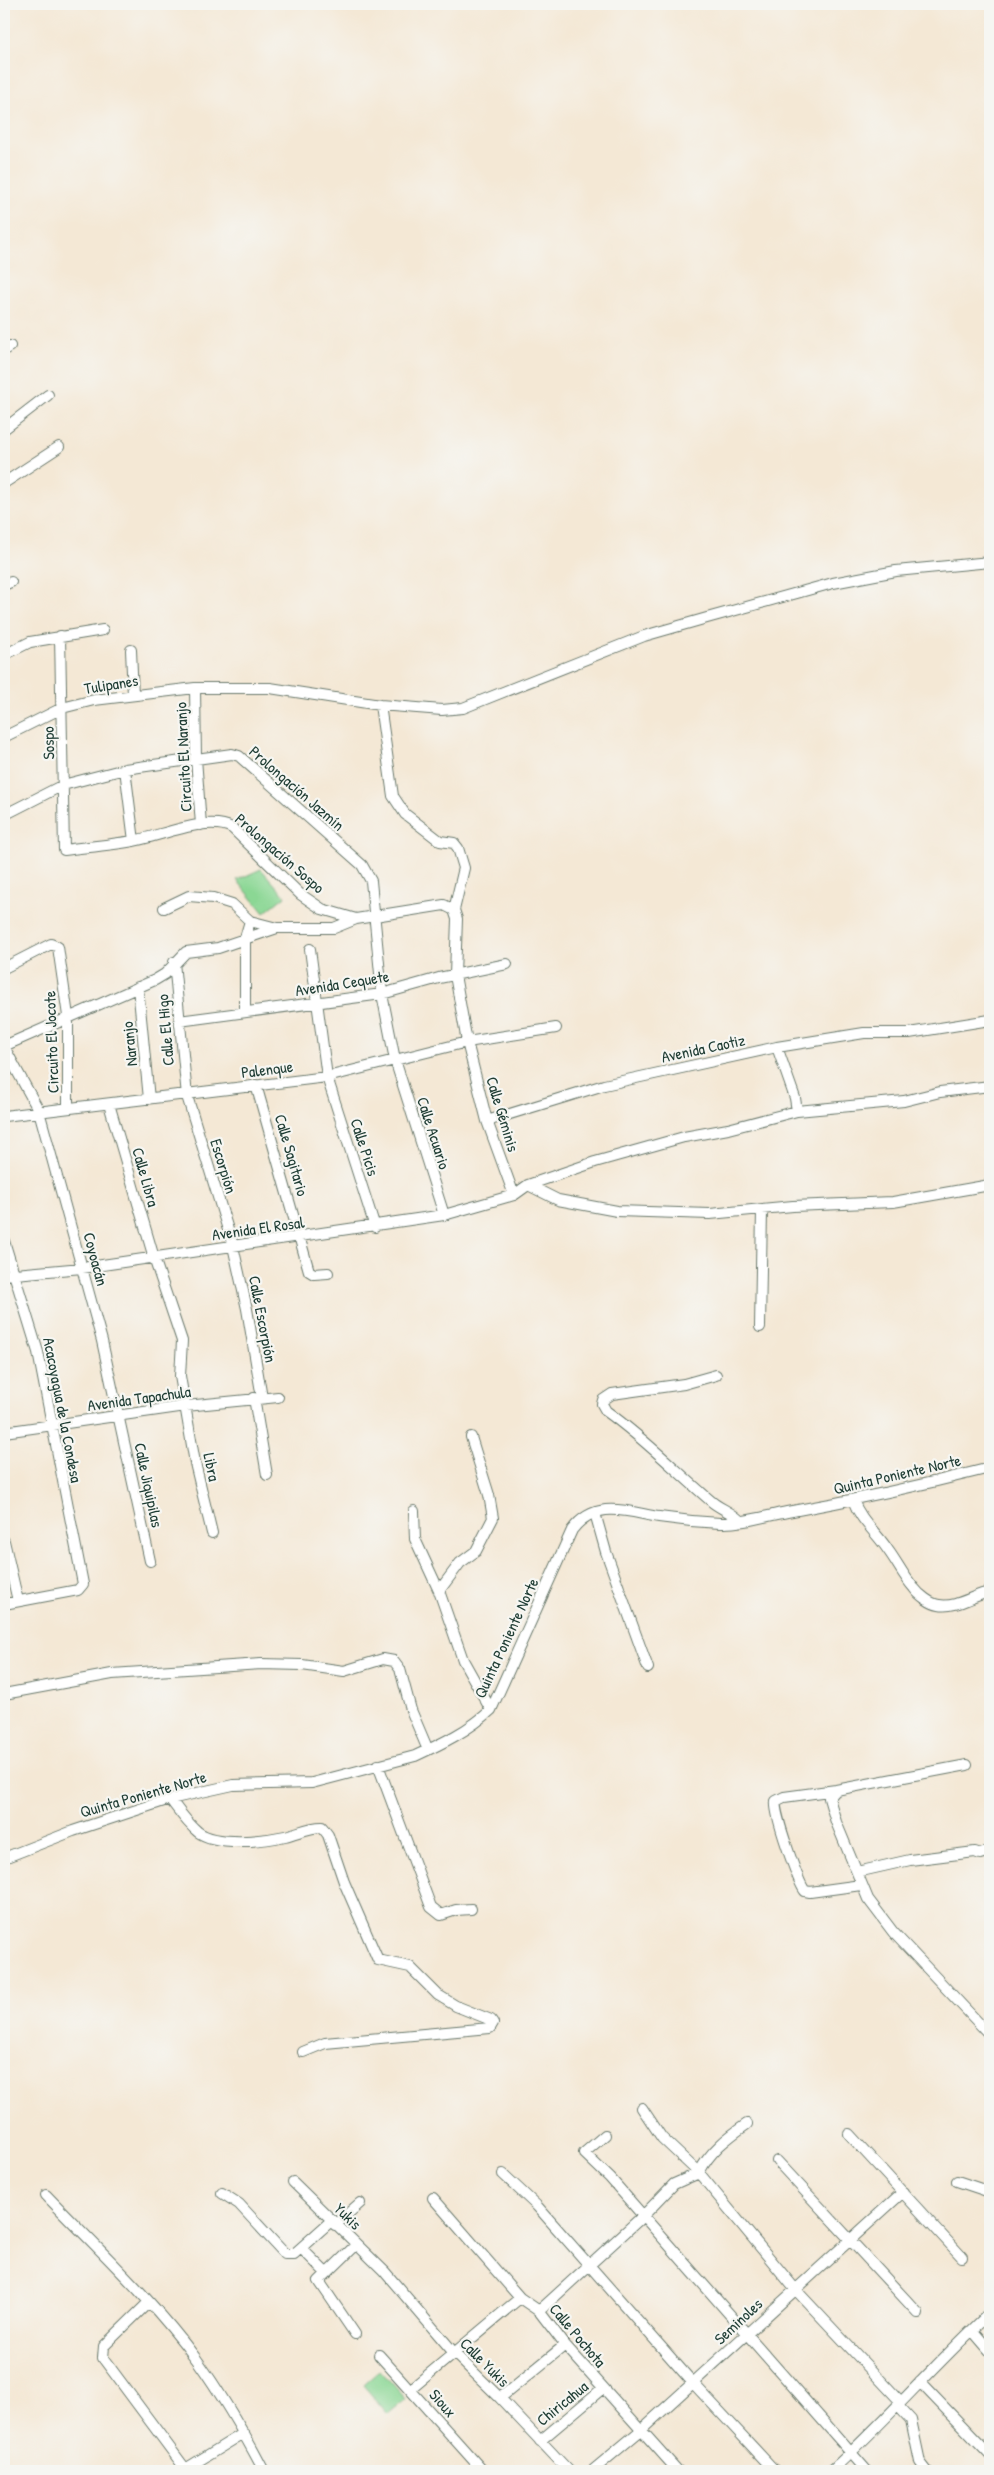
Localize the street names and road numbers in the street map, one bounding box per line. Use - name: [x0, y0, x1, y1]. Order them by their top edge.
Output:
- street label: Tulipanes: [82, 669, 140, 699]
- street label: Circuito El Naranjo: [169, 701, 197, 813]
- street label: Sospo: [37, 726, 59, 760]
- street label: Prolongación Jazmín: [245, 740, 349, 836]
- street label: Prolongación Sospo: [231, 808, 330, 898]
- street label: Avenida Cequete: [293, 965, 391, 1001]
- street label: Circuito El Jocote: [38, 990, 64, 1093]
- street label: Calle El Higo: [151, 993, 179, 1067]
- street label: Naranjo: [116, 1020, 142, 1067]
- street label: Avenida Caotiz: [659, 1028, 747, 1068]
- street label: Palenque: [240, 1055, 295, 1083]
- street label: Calle Géminis: [481, 1074, 525, 1154]
- street label: Calle Acuario: [412, 1094, 456, 1173]
- street label: Calle Sagitario: [270, 1111, 314, 1199]
- street label: Calle Picis: [345, 1115, 385, 1179]
- street label: Escorpión: [205, 1136, 243, 1196]
- street label: Calle Libra: [127, 1145, 165, 1209]
- street label: Avenida El Rosal: [210, 1211, 306, 1245]
- street label: Coyoacán: [78, 1230, 114, 1288]
- street label: Calle Escorpión: [244, 1274, 282, 1364]
- street label: Acacoyagua de la Condesa: [38, 1336, 88, 1484]
- street label: Avenida Tapachula: [86, 1380, 192, 1416]
- street label: Calle Jiquipilas: [129, 1441, 169, 1529]
- street label: Quinta Poniente Norte: [831, 1448, 964, 1499]
- street label: Libra: [198, 1451, 226, 1483]
- street label: Quinta Poniente Norte: [469, 1574, 544, 1702]
- street label: Quinta Poniente Norte: [77, 1765, 209, 1823]
- street label: Yukis: [330, 2198, 366, 2234]
- street label: Seminoles: [709, 2293, 767, 2349]
- street label: Calle Pochota: [545, 2298, 611, 2372]
- street label: Calle Yukis: [455, 2332, 515, 2392]
- street label: Chiricahua: [531, 2375, 593, 2431]
- street label: Sioux: [425, 2384, 461, 2422]

